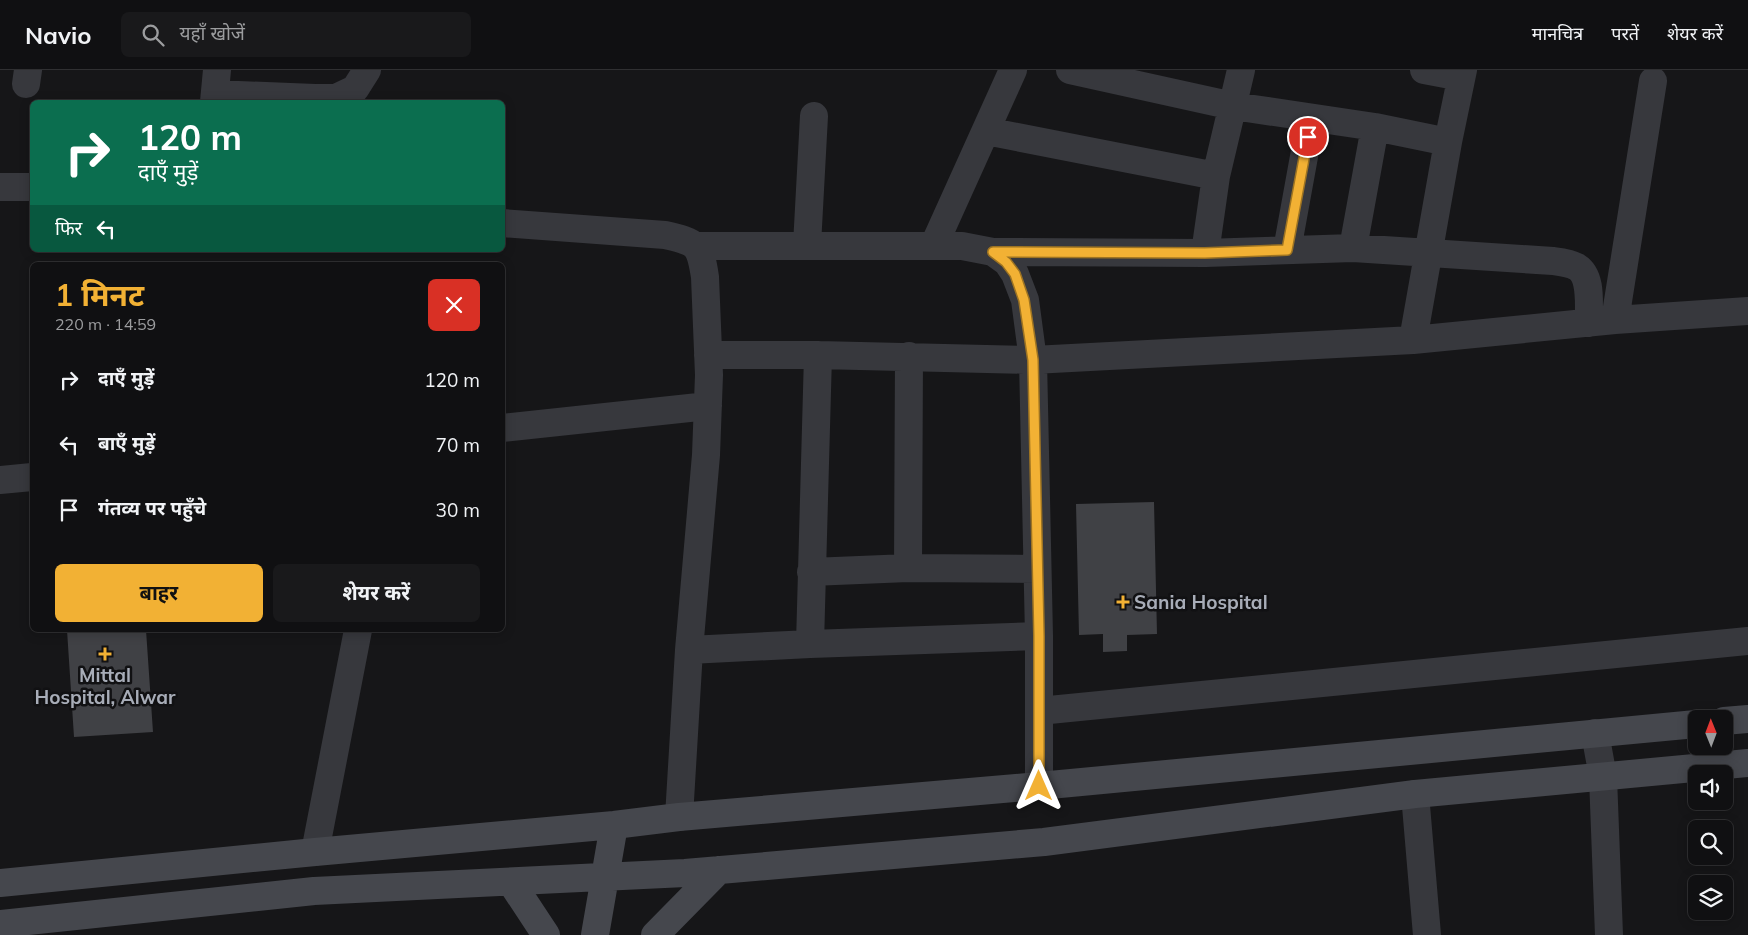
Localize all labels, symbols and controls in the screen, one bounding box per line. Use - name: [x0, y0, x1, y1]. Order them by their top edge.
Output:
- search box: [121, 12, 471, 57]
- text: Navio: [25, 20, 91, 50]
- icon: search: [139, 21, 167, 49]
- text: यहाँ खोजें: [179, 21, 245, 45]
- text: मानचित्र: [1532, 22, 1583, 45]
- text: परतें: [1611, 22, 1639, 45]
- text: शेयर करें: [1667, 22, 1723, 45]
- text: 120 m: [138, 115, 242, 159]
- pin: [1287, 116, 1329, 158]
- icon: right: [55, 120, 120, 185]
- icon: arrive: [1294, 123, 1322, 151]
- text: दाएँ मुड़ें: [138, 158, 198, 186]
- icon: left: [92, 215, 120, 243]
- text: फिर: [55, 216, 82, 240]
- text: 1 मिनट: [55, 276, 144, 314]
- button: close: [428, 279, 480, 331]
- text: 220 m · 14:59: [55, 314, 156, 334]
- icon: right: [55, 366, 83, 394]
- text: दाएँ मुड़ें: [98, 366, 154, 390]
- text: 120 m: [424, 368, 480, 392]
- icon: left: [55, 431, 83, 459]
- text: बाएँ मुड़ें: [98, 431, 155, 455]
- text: 70 m: [436, 433, 480, 457]
- icon: arrive: [55, 496, 83, 524]
- text: गंतव्य पर पहुँचे: [98, 496, 206, 520]
- text: 30 m: [436, 498, 480, 522]
- button: बाहर: [55, 564, 263, 622]
- button: शेयर करें: [273, 564, 480, 622]
- place label: Sania Hospital: [1134, 590, 1268, 614]
- marker: Sania Hospital: [1116, 595, 1130, 609]
- marker: Mittal Hospital, Alwar: [98, 647, 112, 661]
- place label: Mittal Hospital, Alwar: [34, 663, 176, 709]
- north arrow: [1688, 710, 1732, 755]
- map controls: [1688, 710, 1733, 920]
- position arrow: [1012, 759, 1064, 811]
- button: sound: [1688, 765, 1733, 810]
- button: search: [1688, 820, 1733, 865]
- button: layers: [1688, 875, 1733, 920]

